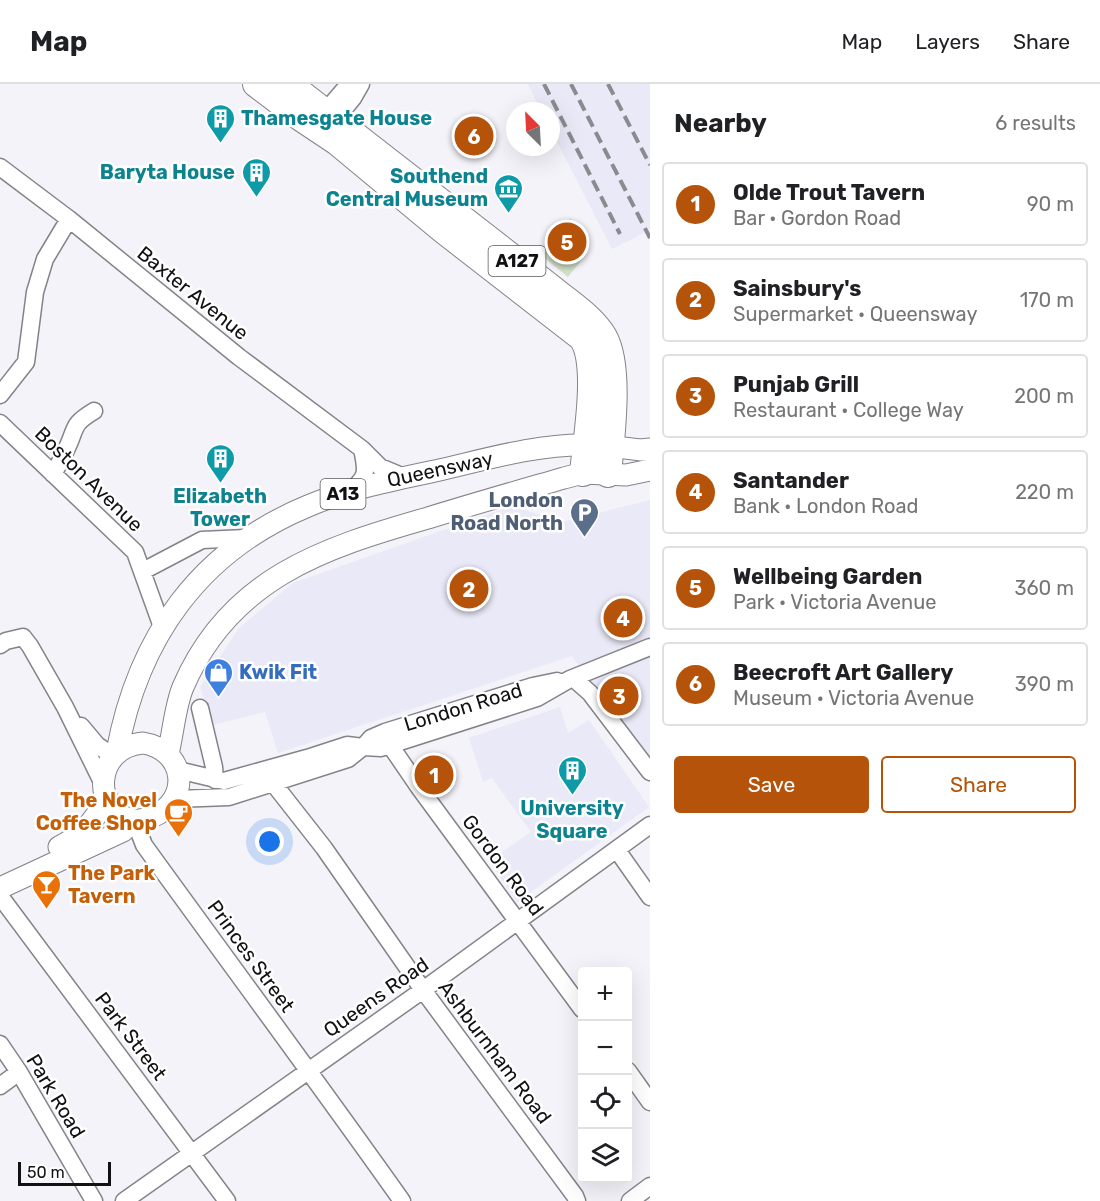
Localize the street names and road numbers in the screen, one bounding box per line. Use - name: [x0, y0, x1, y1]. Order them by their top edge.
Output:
- street label: Baxter Avenue: [133, 241, 253, 345]
- road number: A127: [488, 246, 546, 276]
- street label: Boston Avenue: [30, 421, 148, 537]
- street label: Queensway: [385, 446, 495, 492]
- road number: A13: [320, 479, 366, 509]
- street label: London Road: [401, 678, 525, 736]
- street label: Gordon Road: [457, 810, 549, 920]
- street label: Princes Street: [202, 895, 300, 1017]
- street label: Queens Road: [319, 952, 433, 1042]
- street label: Ashburnham Road: [433, 976, 557, 1128]
- street label: Park Street: [90, 987, 172, 1085]
- street label: Park Road: [22, 1050, 90, 1142]

